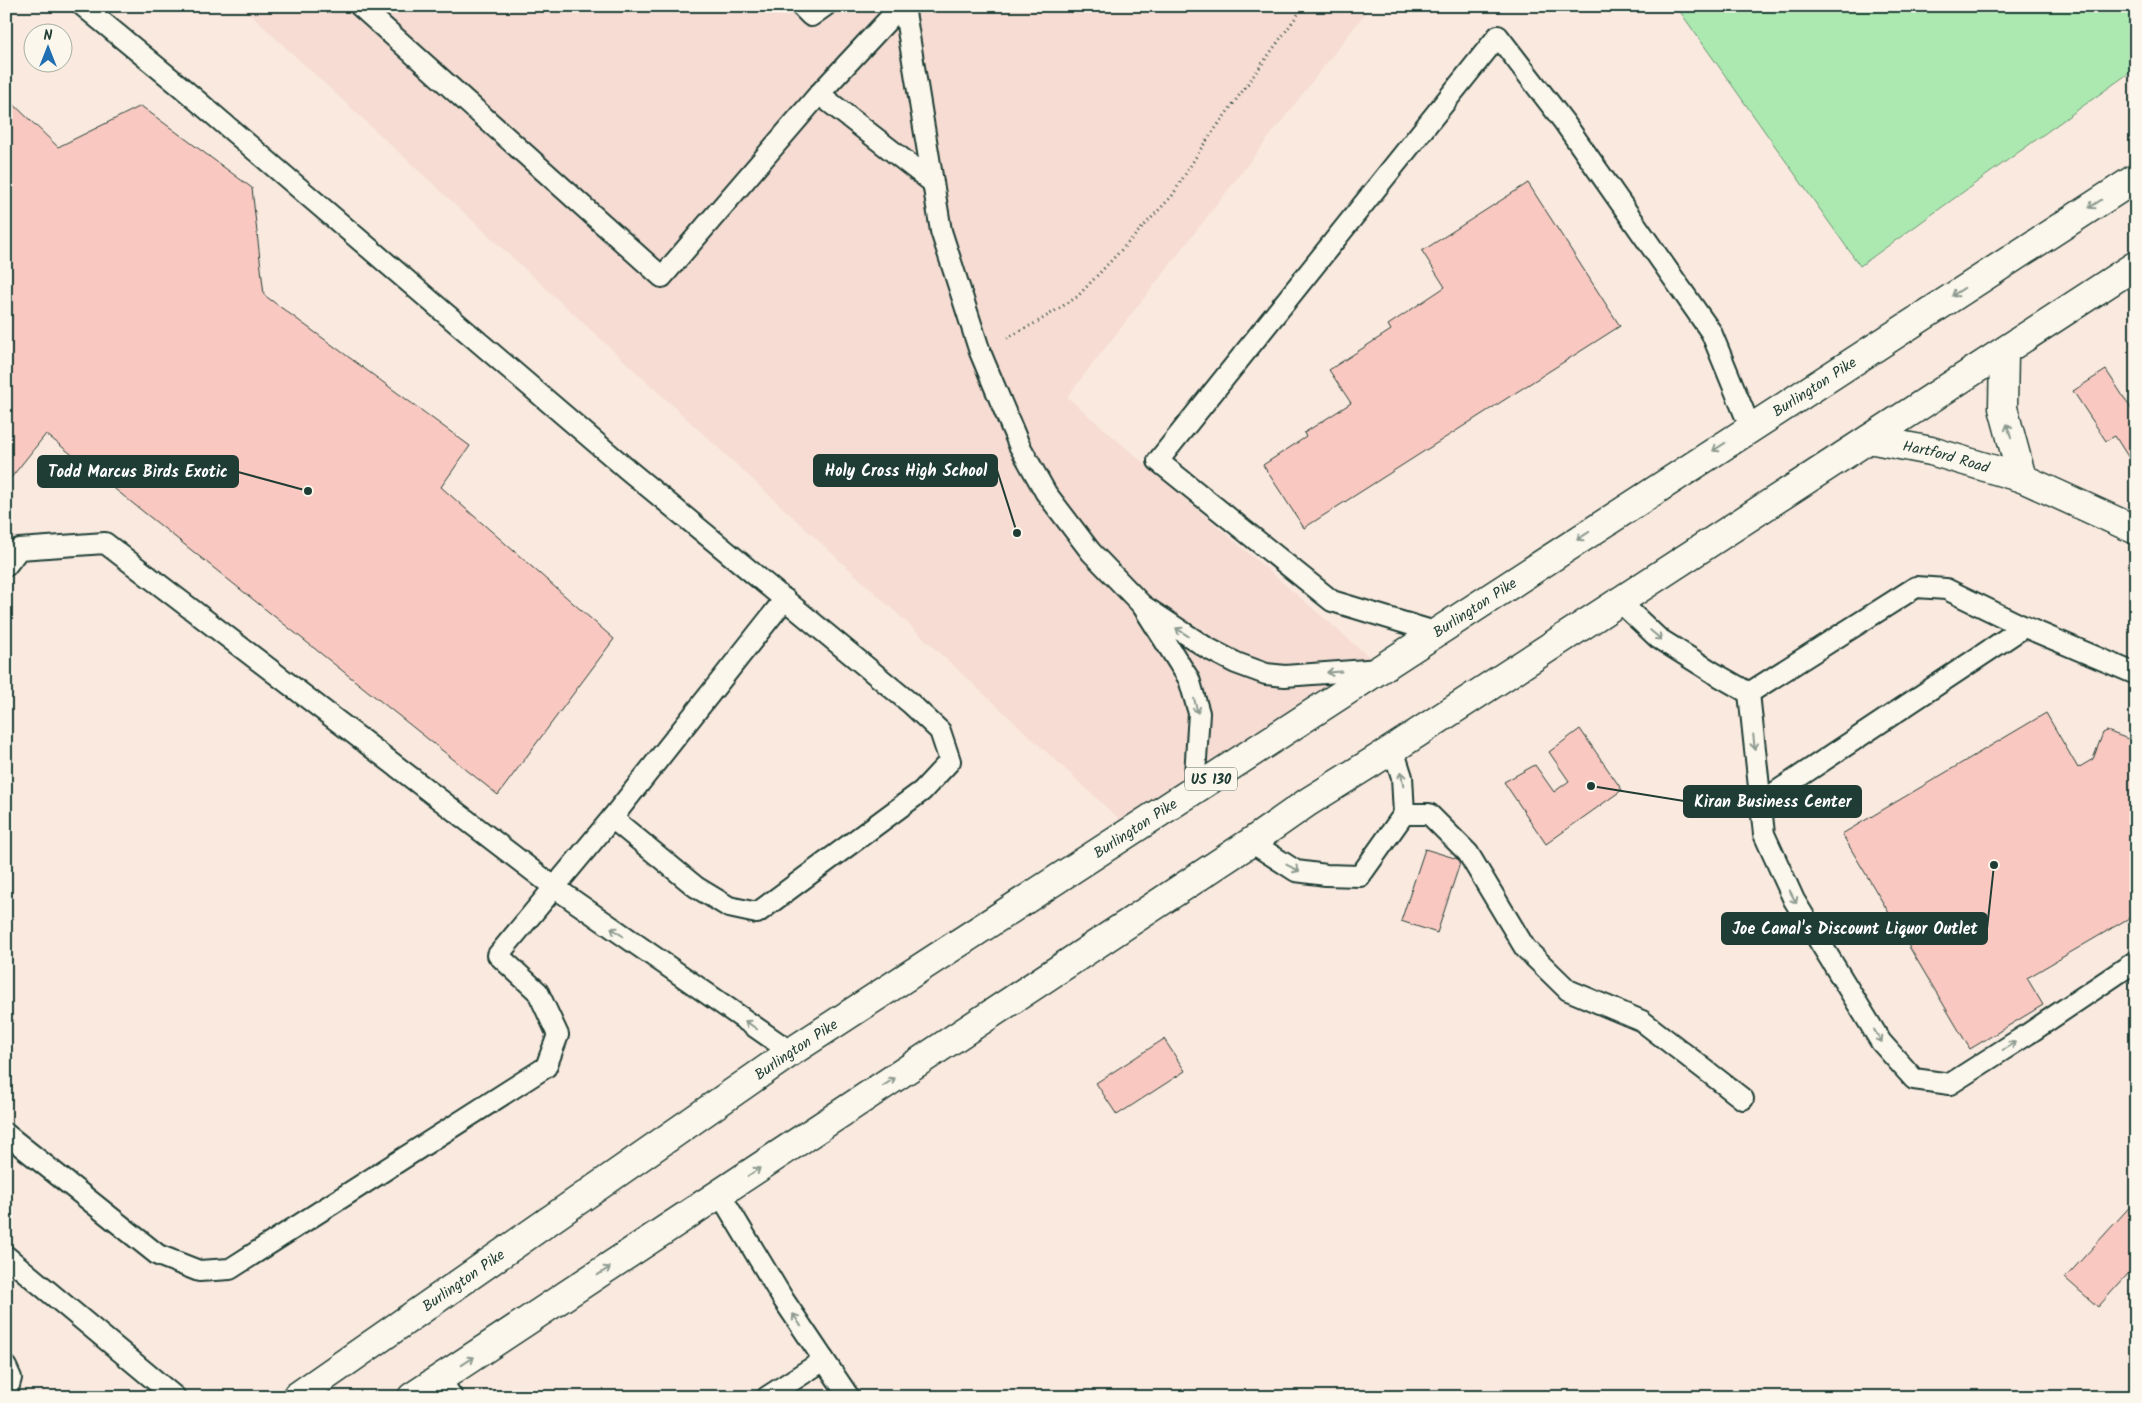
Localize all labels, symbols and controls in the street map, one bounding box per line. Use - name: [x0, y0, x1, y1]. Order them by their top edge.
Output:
- north arrow: [22, 22, 72, 72]
- text: N: [44, 25, 53, 47]
- one-way arrow: [2088, 199, 2102, 209]
- one-way arrow: [1952, 288, 1966, 298]
- street label: Burlington Pike: [1768, 351, 1862, 424]
- one-way arrow: [2004, 423, 2013, 439]
- street label: Hartford Road: [1900, 435, 1992, 481]
- one-way arrow: [1712, 442, 1726, 452]
- callout: Holy Cross High School: [814, 455, 997, 486]
- callout: Todd Marcus Birds Exotic: [38, 456, 238, 487]
- text: Holy Cross High School: [825, 459, 988, 484]
- text: Todd Marcus Birds Exotic: [48, 460, 228, 485]
- one-way arrow: [1576, 531, 1590, 541]
- street label: Burlington Pike: [1429, 572, 1523, 645]
- one-way arrow: [1175, 626, 1189, 637]
- one-way arrow: [1649, 629, 1662, 641]
- one-way arrow: [1326, 667, 1342, 677]
- one-way arrow: [1192, 697, 1202, 713]
- one-way arrow: [1750, 734, 1759, 750]
- road number: US 130: [1185, 768, 1237, 791]
- one-way arrow: [1396, 771, 1406, 787]
- callout: Kiran Business Center: [1684, 786, 1861, 817]
- text: Kiran Business Center: [1694, 790, 1853, 815]
- street label: Burlington Pike: [1089, 793, 1183, 865]
- one-way arrow: [1285, 864, 1300, 873]
- one-way arrow: [1788, 890, 1798, 905]
- callout: Joe Canal's Discount Liquor Outlet: [1722, 913, 1987, 944]
- text: Joe Canal's Discount Liquor Outlet: [1732, 917, 1978, 942]
- one-way arrow: [611, 927, 625, 937]
- street label: Burlington Pike: [750, 1013, 843, 1087]
- one-way arrow: [744, 1020, 758, 1030]
- one-way arrow: [1873, 1029, 1883, 1043]
- one-way arrow: [2002, 1041, 2016, 1052]
- one-way arrow: [882, 1077, 896, 1087]
- one-way arrow: [746, 1167, 760, 1177]
- street label: Burlington Pike: [418, 1244, 511, 1319]
- one-way arrow: [596, 1266, 610, 1276]
- one-way arrow: [792, 1313, 802, 1327]
- one-way arrow: [461, 1355, 475, 1366]

